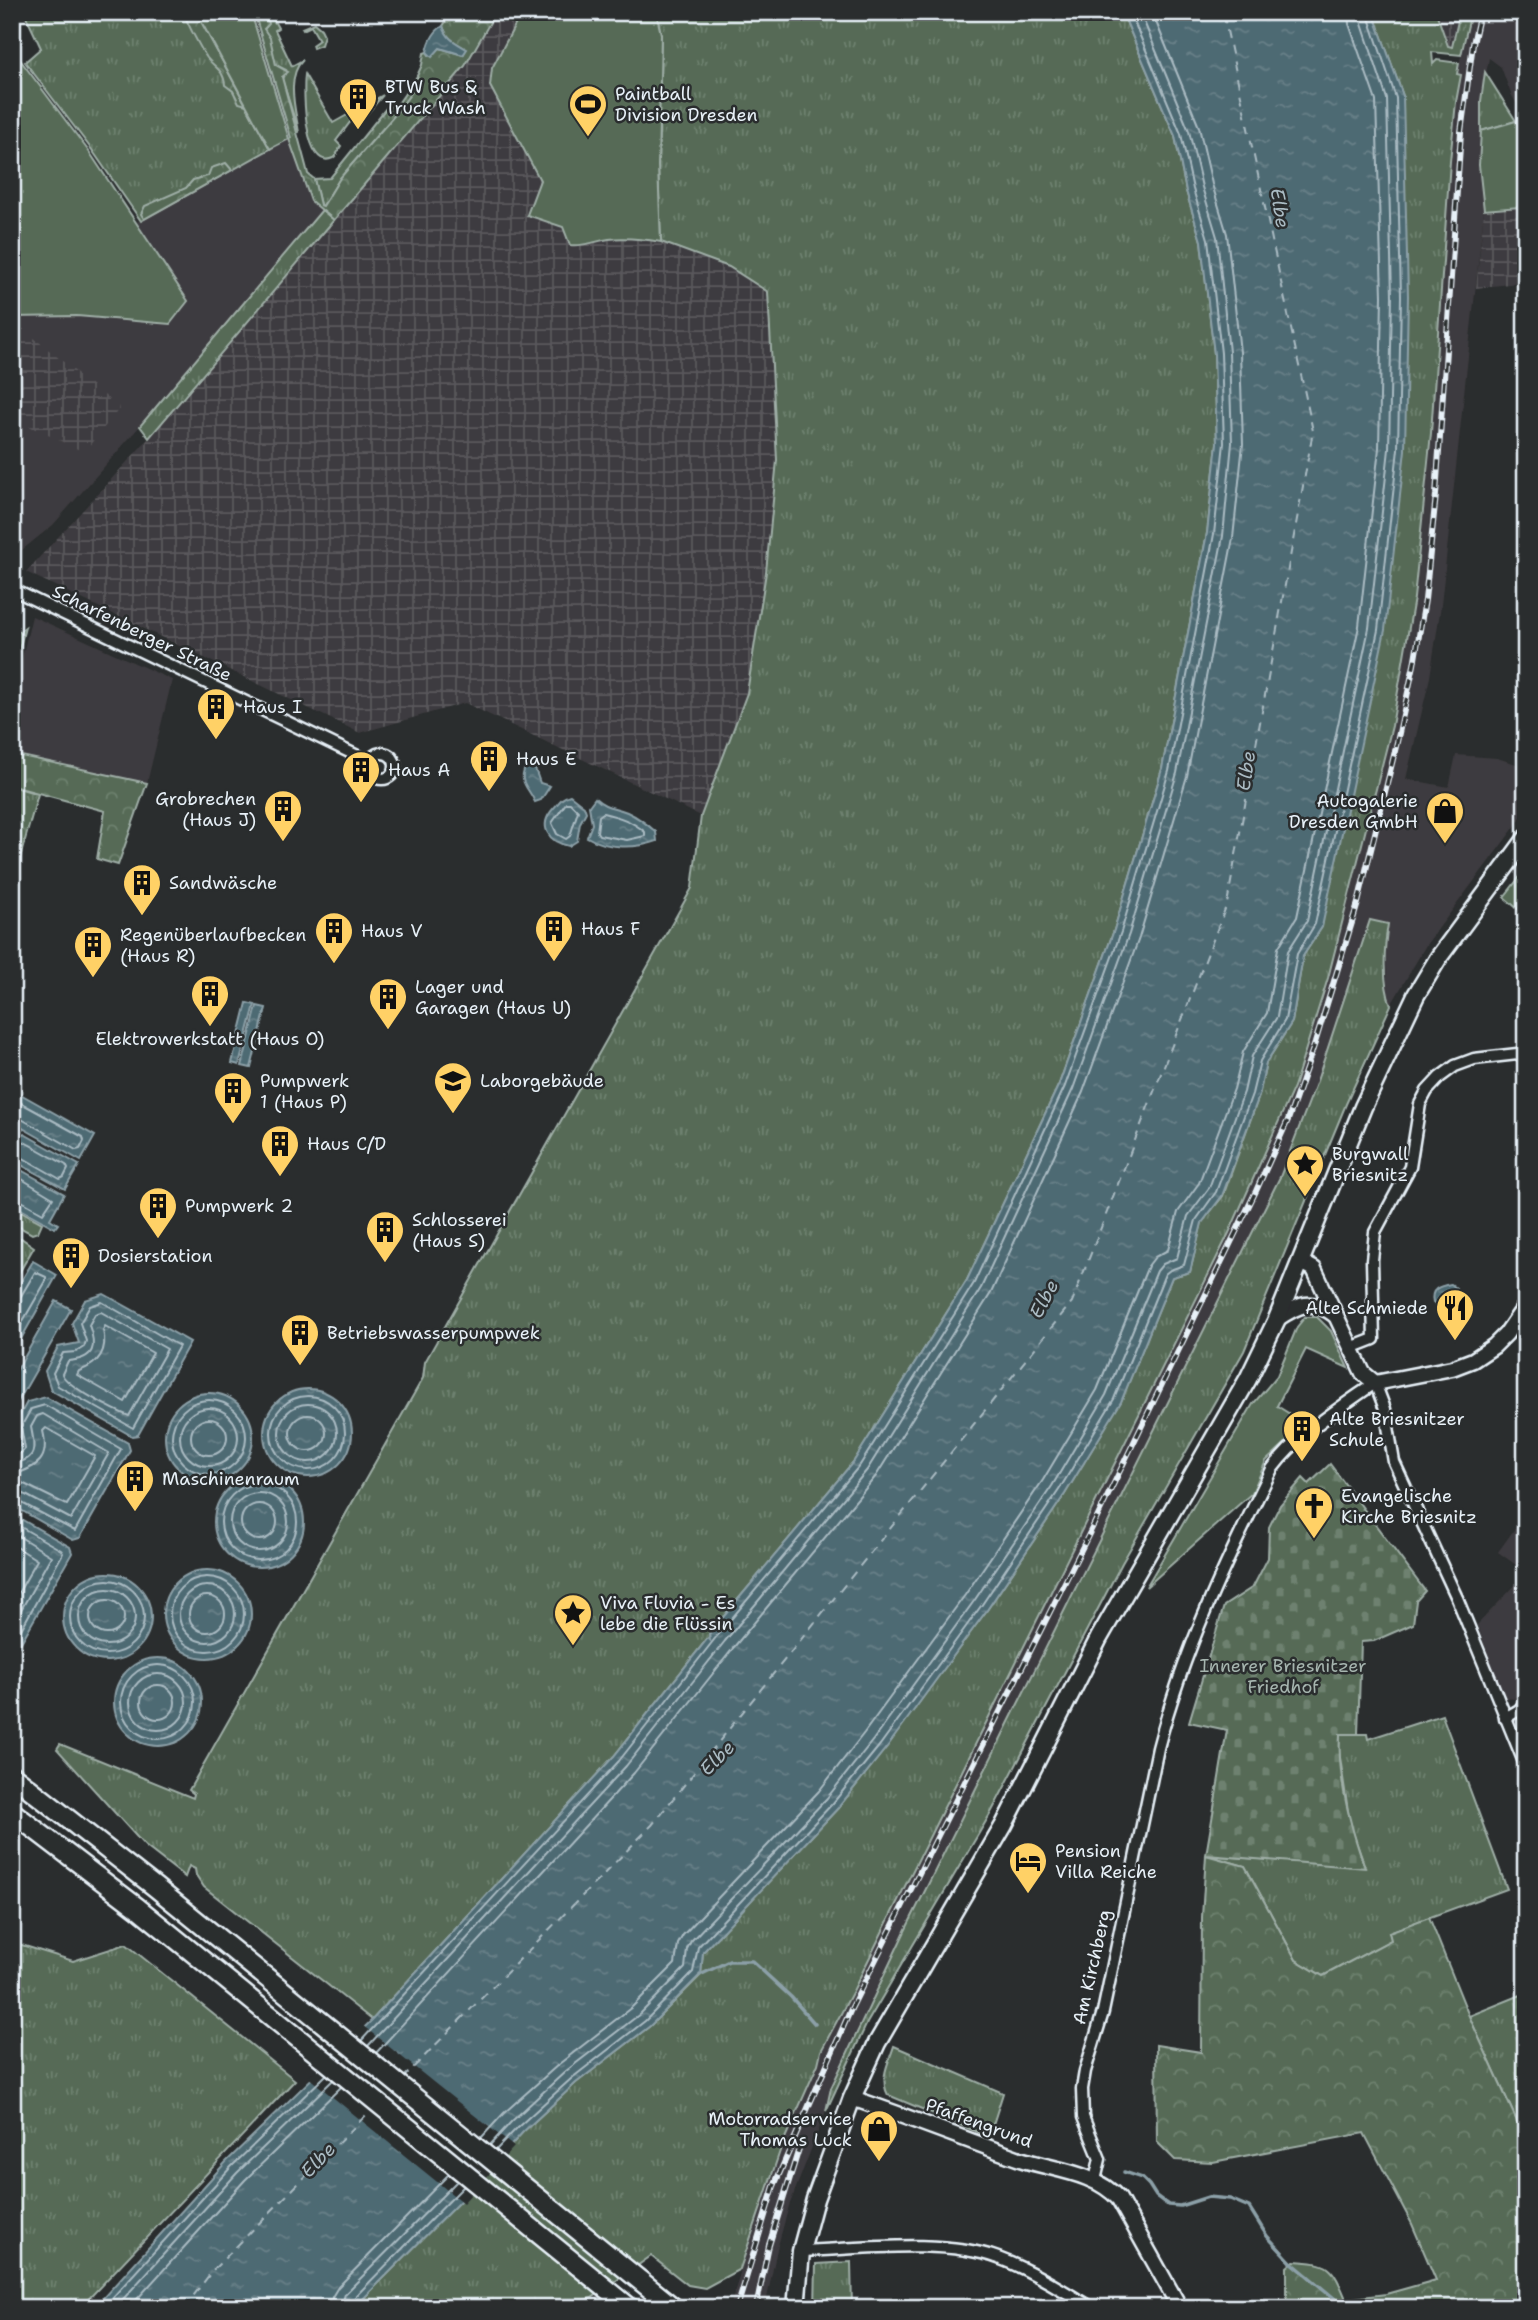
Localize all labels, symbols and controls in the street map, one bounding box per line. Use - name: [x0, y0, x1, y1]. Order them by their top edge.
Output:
- place label: BTW Bus & Truck Wash: [385, 75, 486, 120]
- building icon: BTW Bus & Truck Wash: [337, 76, 379, 131]
- place label: Paintball Division Dresden: [615, 82, 758, 127]
- sports icon: Paintball Division Dresden: [567, 83, 609, 138]
- water label: Elbe: [1265, 186, 1295, 230]
- street label: Scharfenberger Straße: [48, 579, 236, 687]
- building icon: Haus I: [195, 686, 237, 741]
- place label: Haus I: [243, 695, 302, 719]
- building icon: Haus E: [468, 738, 510, 793]
- place label: Haus E: [516, 747, 576, 771]
- building icon: Haus A: [340, 749, 382, 804]
- water label: Elbe: [1231, 749, 1261, 793]
- place label: Haus A: [388, 758, 450, 782]
- place label: Grobrechen (Haus J): [155, 787, 256, 832]
- building icon: Grobrechen (Haus J): [262, 788, 304, 843]
- place label: Autogalerie Dresden GmbH: [1289, 789, 1418, 834]
- shop icon: Autogalerie Dresden GmbH: [1424, 790, 1466, 845]
- building icon: Sandwäsche: [121, 862, 163, 917]
- place label: Sandwäsche: [169, 871, 277, 895]
- building icon: Haus F: [533, 908, 575, 963]
- building icon: Haus V: [313, 910, 355, 965]
- place label: Haus F: [581, 917, 640, 941]
- place label: Haus V: [361, 919, 422, 943]
- place label: Regenüberlaufbecken (Haus R): [120, 923, 306, 968]
- building icon: Regenüberlaufbecken (Haus R): [72, 924, 114, 979]
- building icon: Elektrowerkstatt (Haus O): [189, 973, 231, 1028]
- place label: Lager und Garagen (Haus U): [415, 975, 571, 1020]
- building icon: Lager und Garagen (Haus U): [367, 976, 409, 1031]
- place label: Elektrowerkstatt (Haus O): [96, 1027, 324, 1051]
- school or university icon: Laborgebäude: [432, 1060, 474, 1115]
- place label: Pumpwerk 1 (Haus P): [260, 1069, 349, 1114]
- place label: Laborgebäude: [480, 1069, 604, 1093]
- building icon: Pumpwerk 1 (Haus P): [212, 1070, 254, 1125]
- building icon: Haus C/D: [259, 1123, 301, 1178]
- place label: Haus C/D: [307, 1132, 386, 1156]
- place label: Burgwall Briesnitz: [1332, 1142, 1409, 1187]
- place icon: Burgwall Briesnitz: [1284, 1143, 1326, 1198]
- building icon: Pumpwerk 2: [137, 1185, 179, 1240]
- place label: Pumpwerk 2: [185, 1194, 293, 1218]
- place label: Schlosserei (Haus S): [412, 1208, 507, 1253]
- building icon: Schlosserei (Haus S): [364, 1209, 406, 1264]
- building icon: Dosierstation: [50, 1235, 92, 1290]
- place label: Dosierstation: [98, 1244, 212, 1268]
- water label: Elbe: [1024, 1275, 1064, 1323]
- restaurant icon: Alte Schmiede: [1434, 1287, 1476, 1342]
- place label: Alte Schmiede: [1305, 1296, 1428, 1320]
- building icon: Betriebswasserpumpwek: [279, 1312, 321, 1367]
- place label: Betriebswasserpumpwek: [327, 1321, 540, 1345]
- place label: Alte Briesnitzer Schule: [1329, 1407, 1465, 1452]
- building icon: Alte Briesnitzer Schule: [1281, 1408, 1323, 1463]
- building icon: Maschinenraum: [114, 1458, 156, 1513]
- place label: Maschinenraum: [162, 1467, 300, 1491]
- place label: Evangelische Kirche Briesnitz: [1341, 1484, 1477, 1529]
- church icon: Evangelische Kirche Briesnitz: [1293, 1485, 1335, 1540]
- place label: Viva Fluvia - Es lebe die Flüssin: [600, 1591, 735, 1636]
- place icon: Viva Fluvia - Es lebe die Flüssin: [552, 1592, 594, 1647]
- park label: Innerer Briesnitzer Friedhof: [1199, 1654, 1367, 1699]
- water label: Elbe: [694, 1735, 740, 1781]
- place label: Pension Villa Reiche: [1055, 1839, 1157, 1884]
- hotel icon: Pension Villa Reiche: [1007, 1840, 1049, 1895]
- street label: Am Kirchberg: [1067, 1907, 1117, 2027]
- street label: Pfaffengrund: [922, 2093, 1036, 2153]
- place label: Motorradservice Thomas Luck: [708, 2107, 852, 2152]
- shop icon: Motorradservice Thomas Luck: [858, 2108, 900, 2163]
- water label: Elbe: [295, 2137, 341, 2183]

